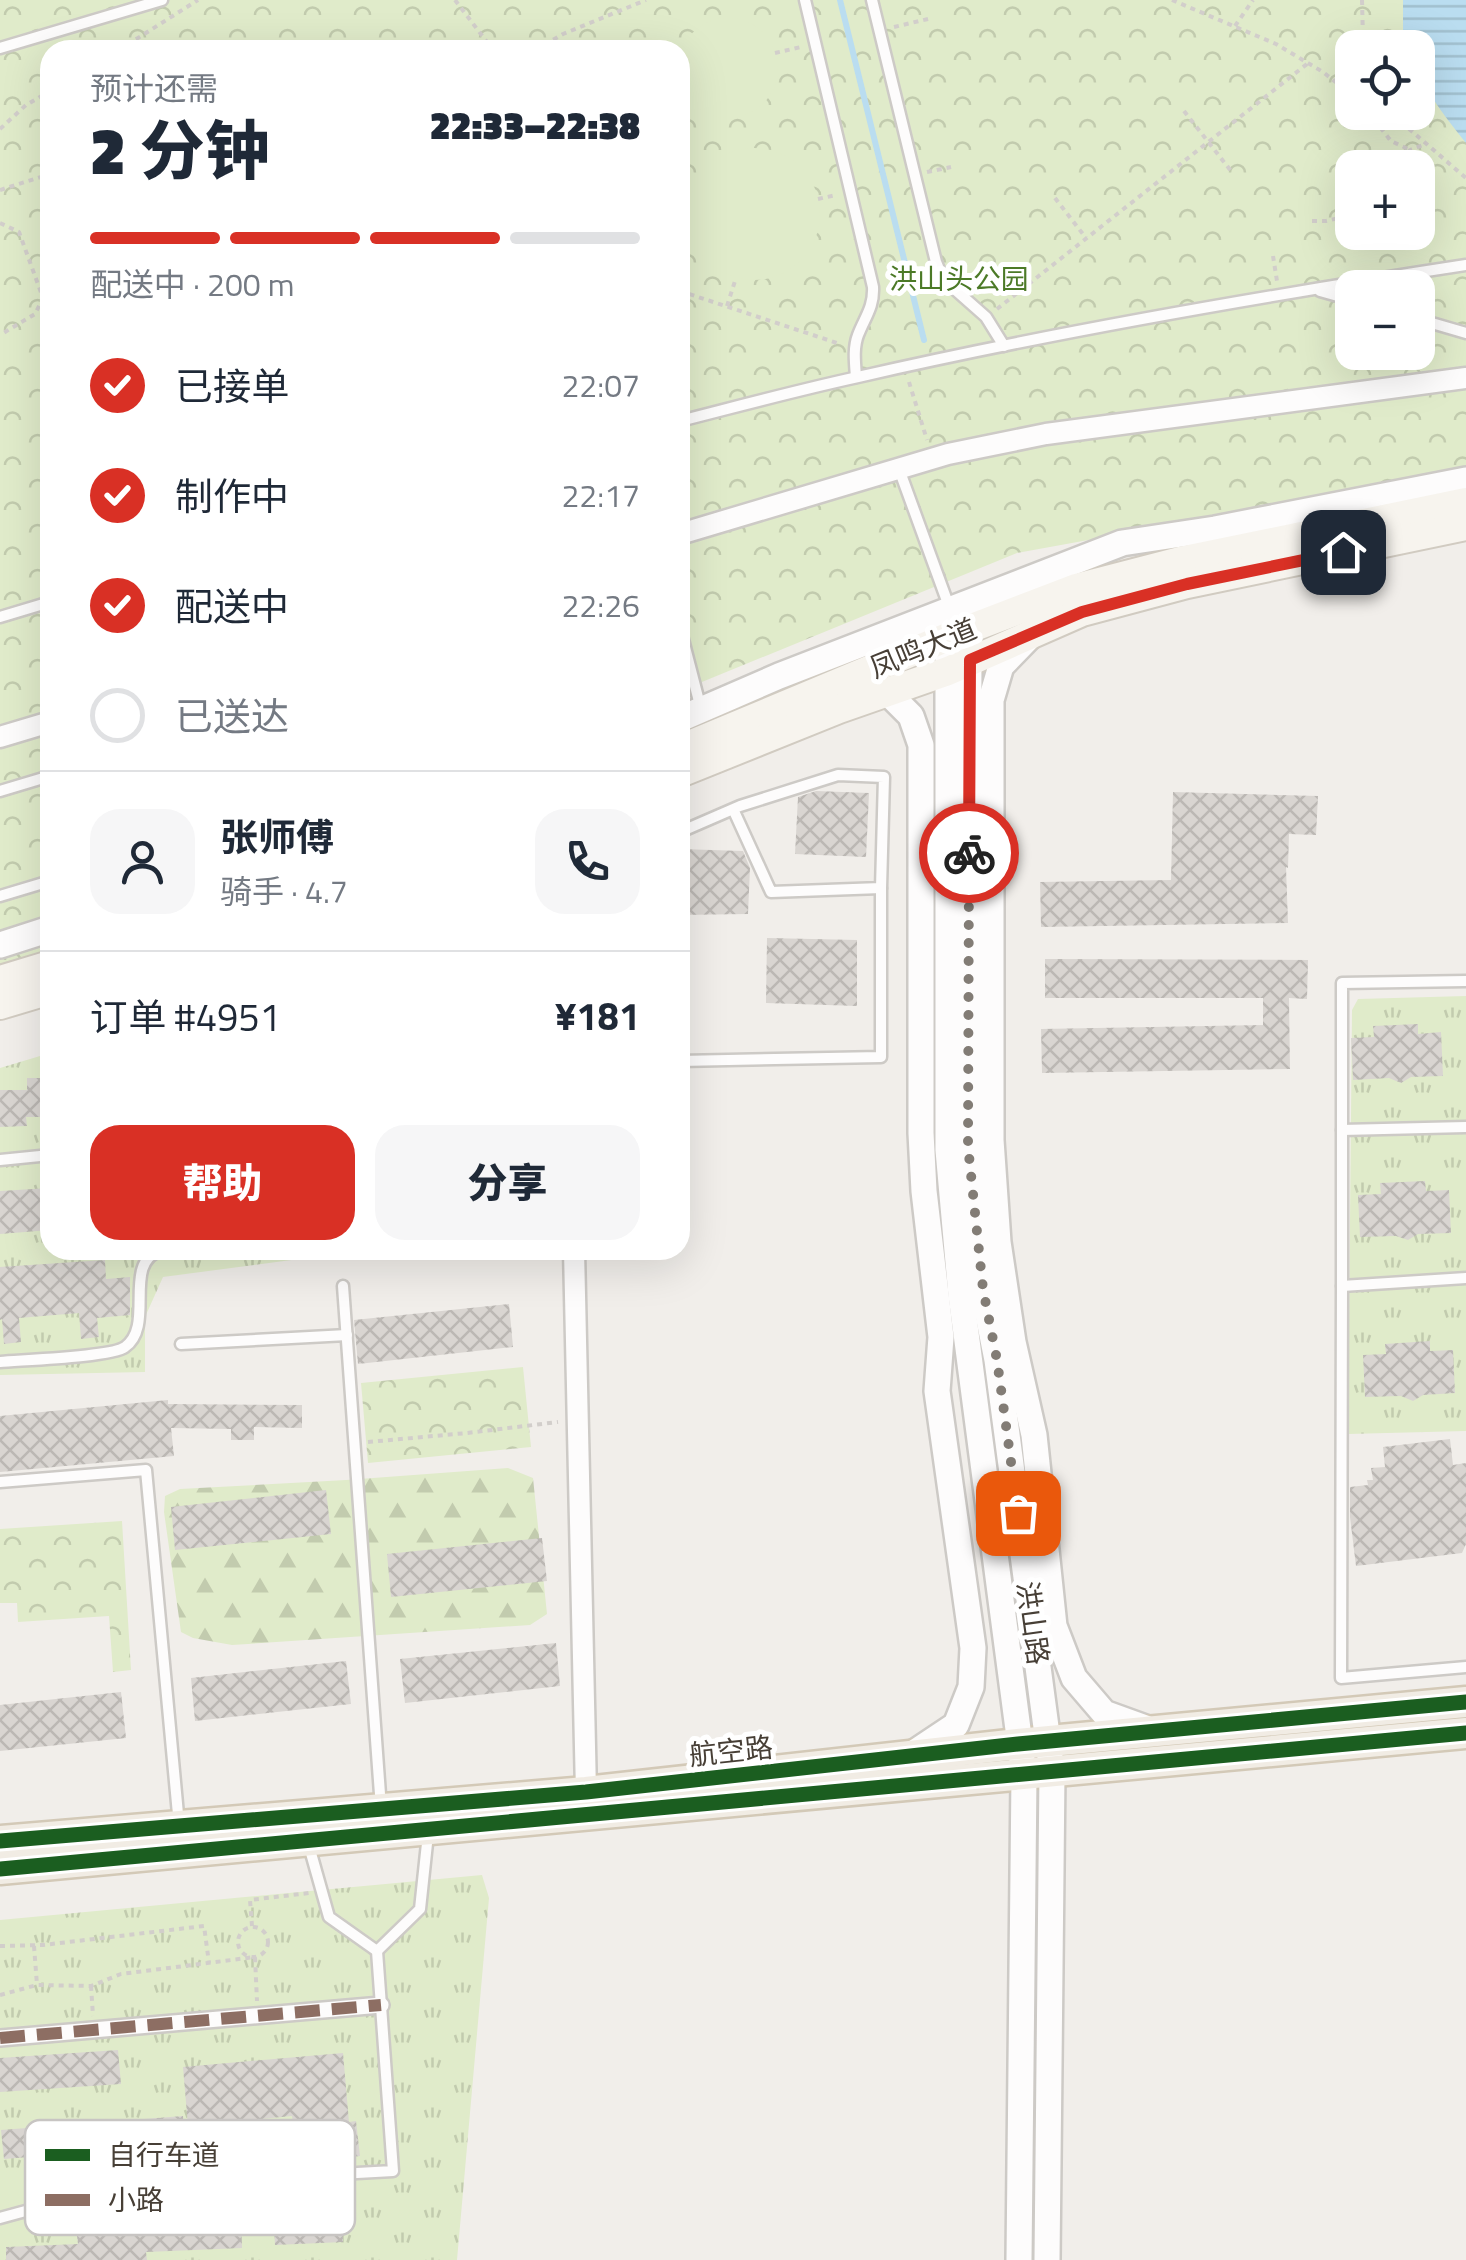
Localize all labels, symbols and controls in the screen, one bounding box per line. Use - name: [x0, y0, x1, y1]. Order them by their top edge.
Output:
- map controls: [1335, 30, 1435, 370]
- button: locate: [1335, 30, 1435, 130]
- text: 预计还需: [90, 64, 218, 112]
- text: 22:33–22:38: [430, 96, 640, 154]
- text: 2 分钟: [90, 100, 270, 199]
- button: +: [1335, 150, 1435, 250]
- park label: 洪山头公园: [889, 257, 1029, 300]
- text: 配送中 · 200 m: [90, 260, 295, 308]
- button: −: [1335, 270, 1435, 370]
- text: 已接单: [175, 357, 289, 415]
- icon: check: [90, 358, 145, 413]
- text: 22:07: [561, 361, 640, 409]
- text: 制作中: [175, 467, 289, 525]
- icon: check: [90, 468, 145, 523]
- text: 22:17: [561, 471, 640, 519]
- pin: [1301, 510, 1386, 595]
- icon: home: [1316, 525, 1371, 580]
- text: 配送中: [175, 577, 289, 635]
- icon: check: [90, 578, 145, 633]
- text: 22:26: [561, 581, 640, 629]
- street label: 凤鸣大道: [863, 607, 983, 688]
- text: 已送达: [175, 687, 289, 745]
- courier: [919, 803, 1019, 903]
- text: 张师傅: [220, 808, 334, 866]
- button: person: [90, 809, 195, 914]
- button: phone: [535, 809, 640, 914]
- icon: bike: [942, 826, 997, 881]
- text: 骑手 · 4.7: [220, 867, 348, 915]
- text: ¥181: [555, 987, 640, 1045]
- text: 订单 #4951: [90, 988, 281, 1046]
- button: 帮助: [90, 1125, 355, 1240]
- button: 分享: [375, 1125, 640, 1240]
- pin: [976, 1471, 1061, 1556]
- icon: bag: [991, 1486, 1046, 1541]
- street label: 洪山路: [1006, 1578, 1061, 1668]
- street label: 航空路: [687, 1725, 775, 1776]
- legend: [25, 2120, 355, 2235]
- text: 自行车道: [108, 2133, 220, 2176]
- text: 小路: [108, 2178, 164, 2221]

